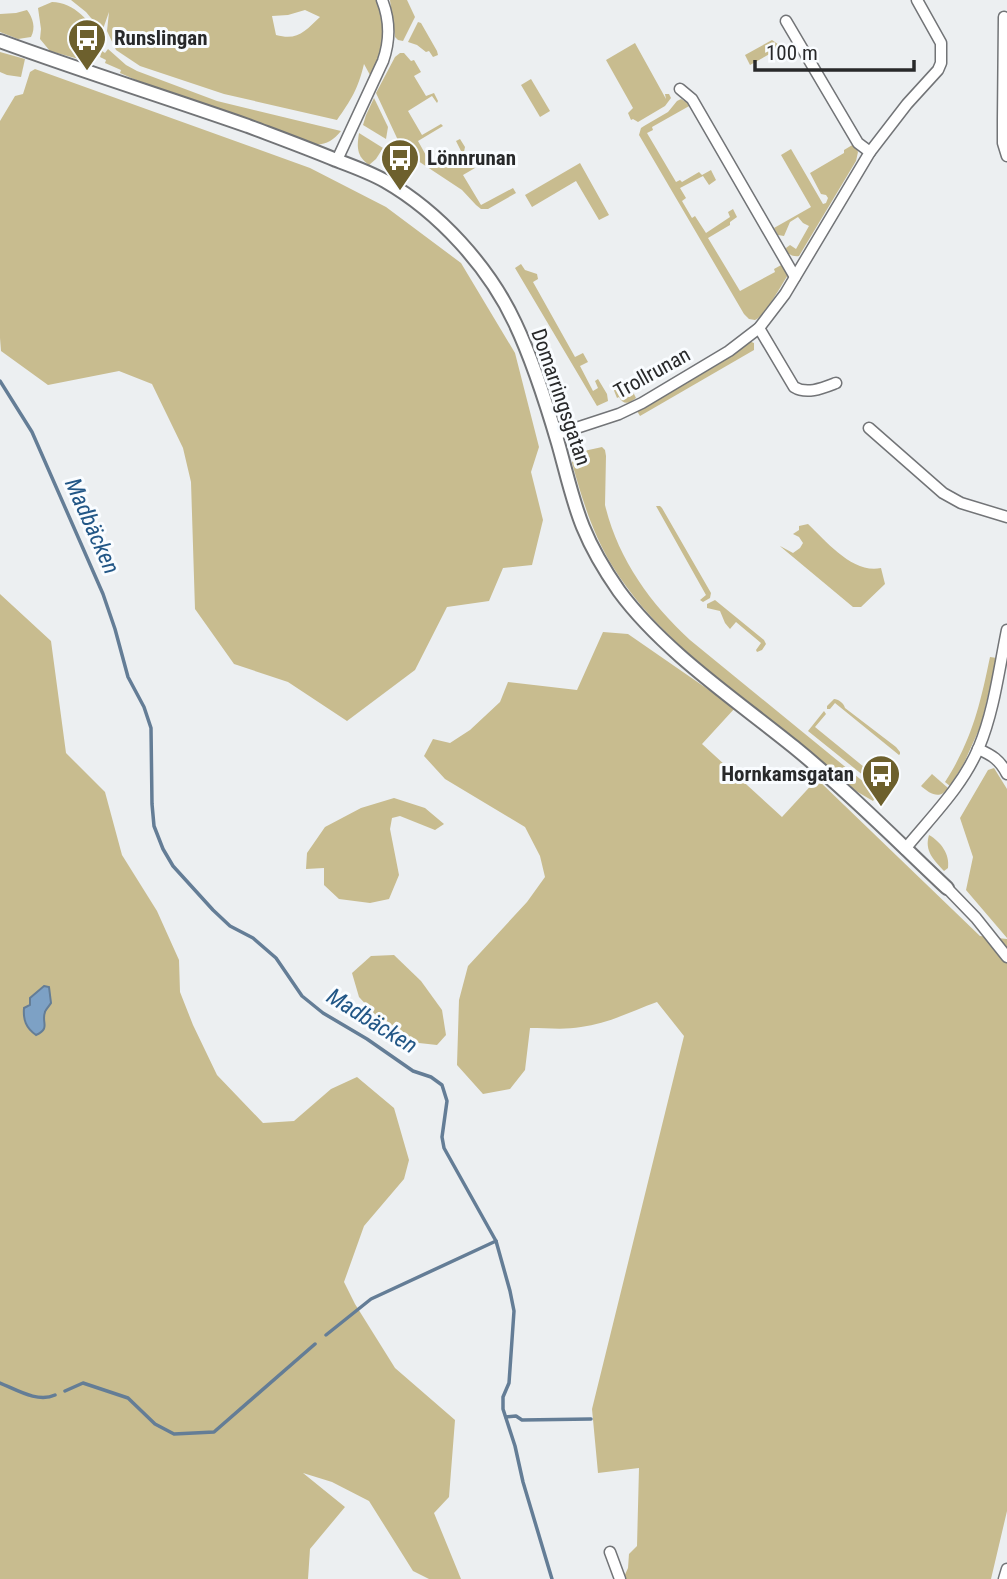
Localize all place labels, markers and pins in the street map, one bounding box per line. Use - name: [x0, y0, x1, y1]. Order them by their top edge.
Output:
- bus stop icon: Runslingan: [66, 17, 108, 72]
- place label: Runslingan: [114, 26, 208, 50]
- bus stop icon: Lönnrunan: [379, 137, 421, 192]
- place label: Lönnrunan: [427, 146, 516, 170]
- bus stop icon: Hornkamsgatan: [860, 753, 902, 808]
- place label: Hornkamsgatan: [721, 762, 854, 786]

